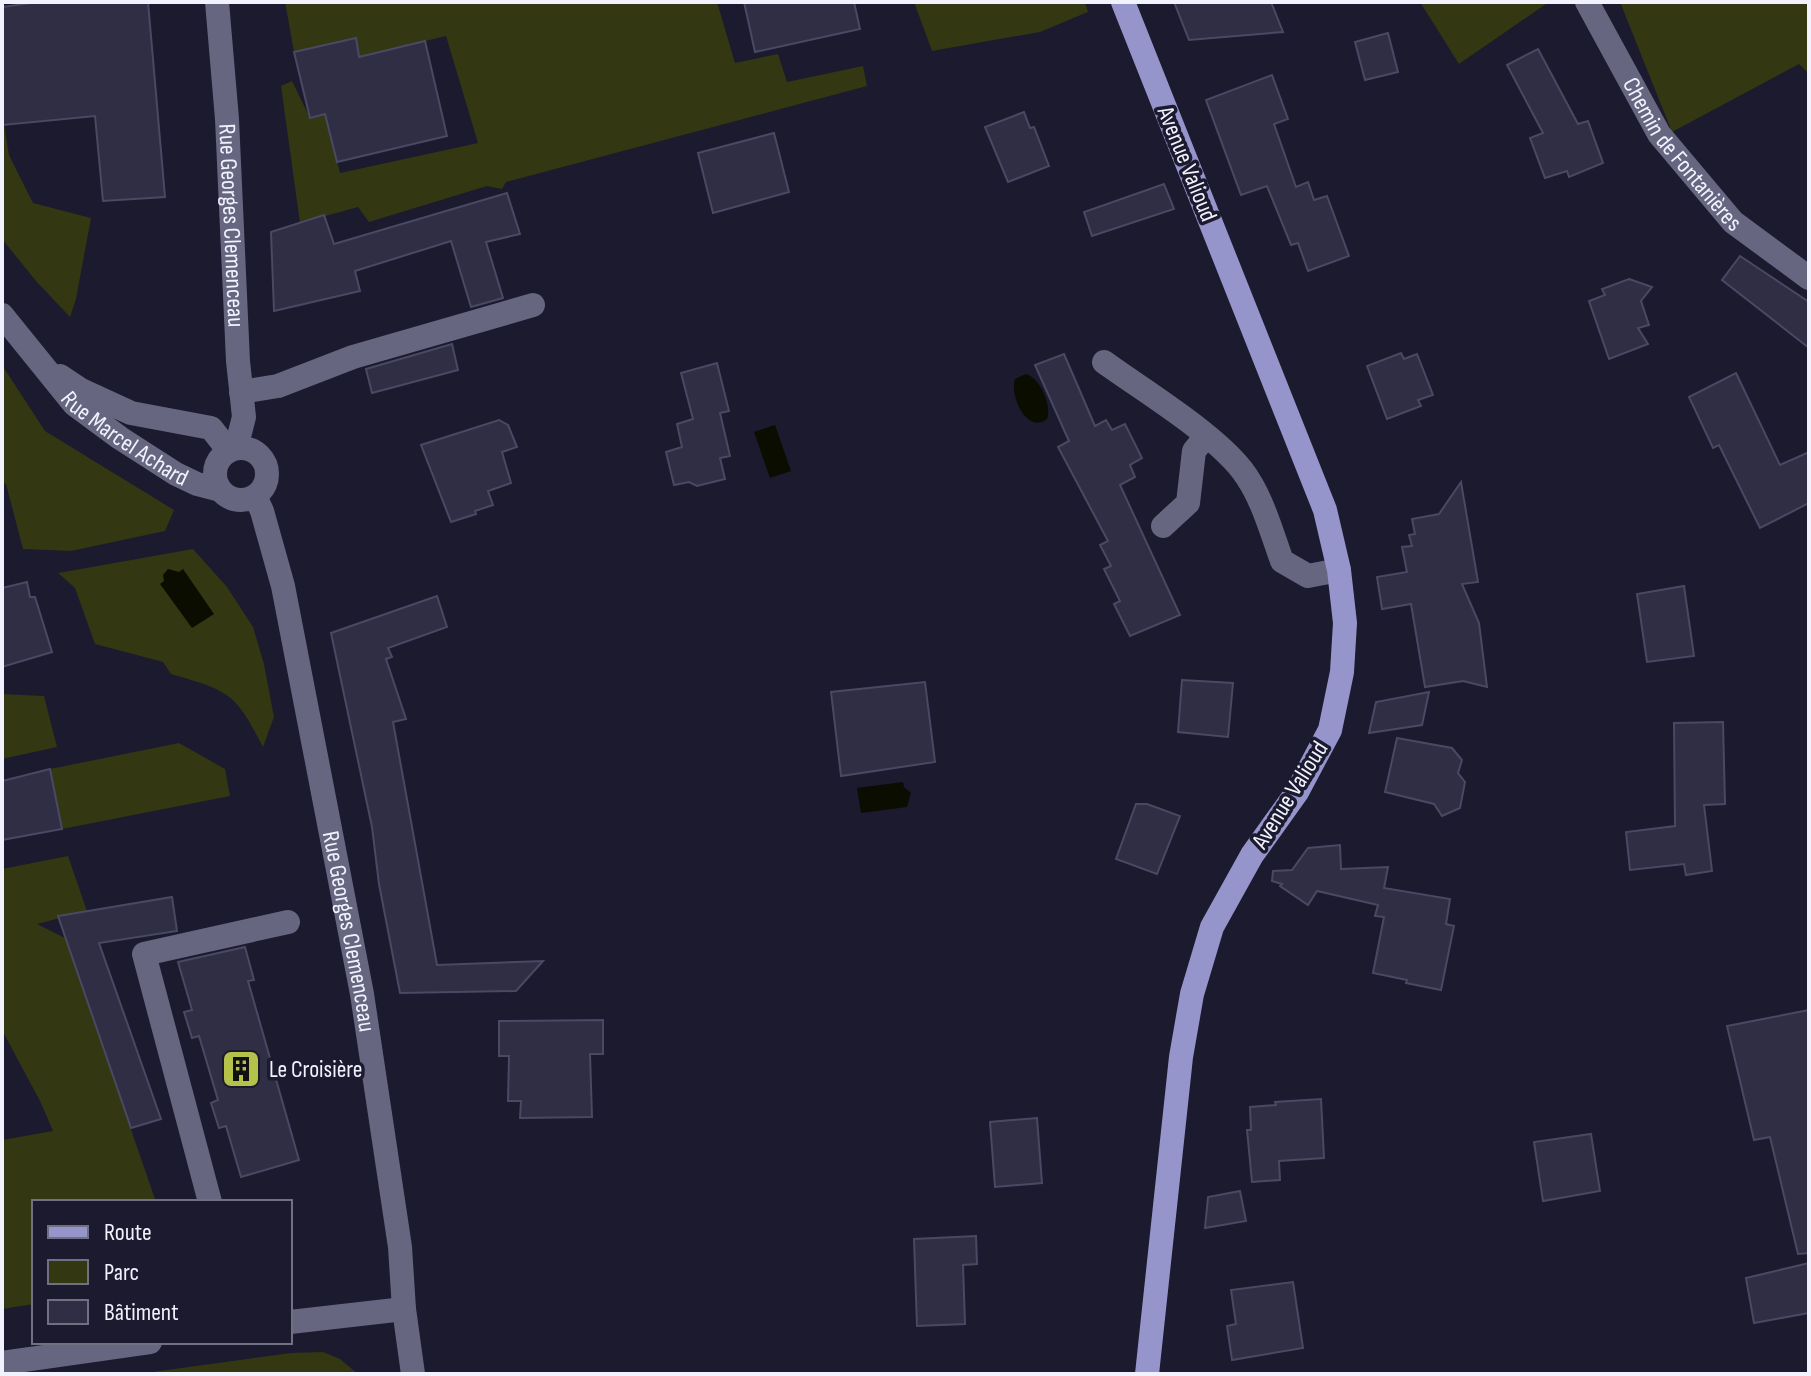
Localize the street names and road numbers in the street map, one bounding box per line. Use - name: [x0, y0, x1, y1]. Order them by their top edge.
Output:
- street label: Chemin de Fontanières: [1616, 72, 1747, 238]
- street label: Avenue Valioud: [1150, 101, 1223, 226]
- street label: Rue Georges Clemenceau: [213, 123, 251, 328]
- street label: Rue Marcel Achard: [55, 385, 193, 492]
- street label: Avenue Valioud: [1245, 736, 1334, 855]
- street label: Rue Georges Clemenceau: [316, 828, 382, 1034]

